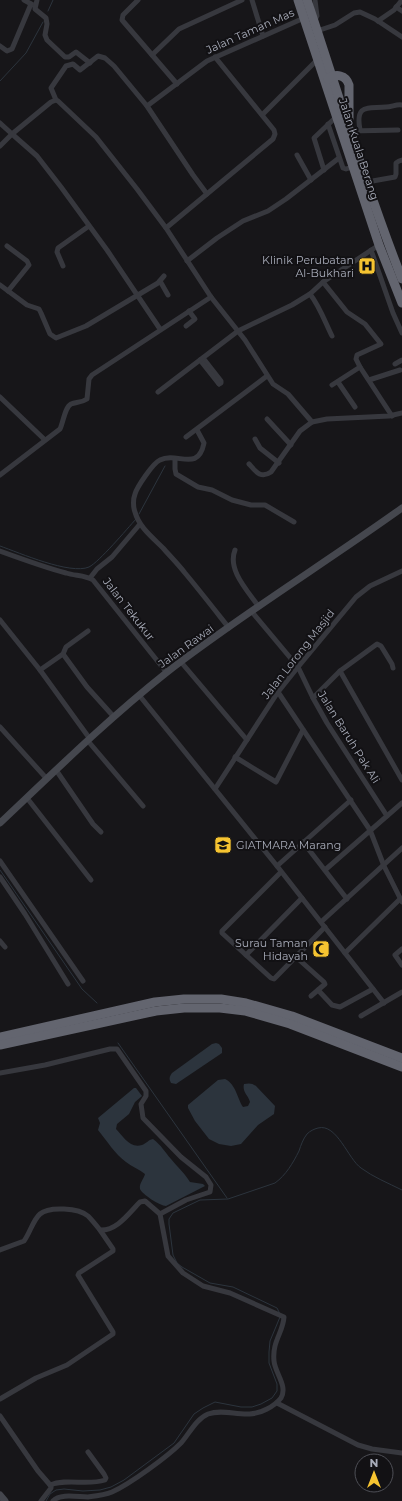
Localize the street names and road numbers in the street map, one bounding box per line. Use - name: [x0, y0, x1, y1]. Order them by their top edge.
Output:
- street label: Jalan Taman Mas: [203, 5, 297, 57]
- street label: Jalan Kuala Berang: [336, 95, 382, 202]
- street label: Jalan Tekukur: [99, 574, 158, 643]
- street label: Jalan Lorong Masjid: [258, 606, 337, 702]
- street label: Jalan Rawai: [155, 621, 216, 671]
- street label: Jalan Baruh Pak Ali: [314, 687, 383, 786]

